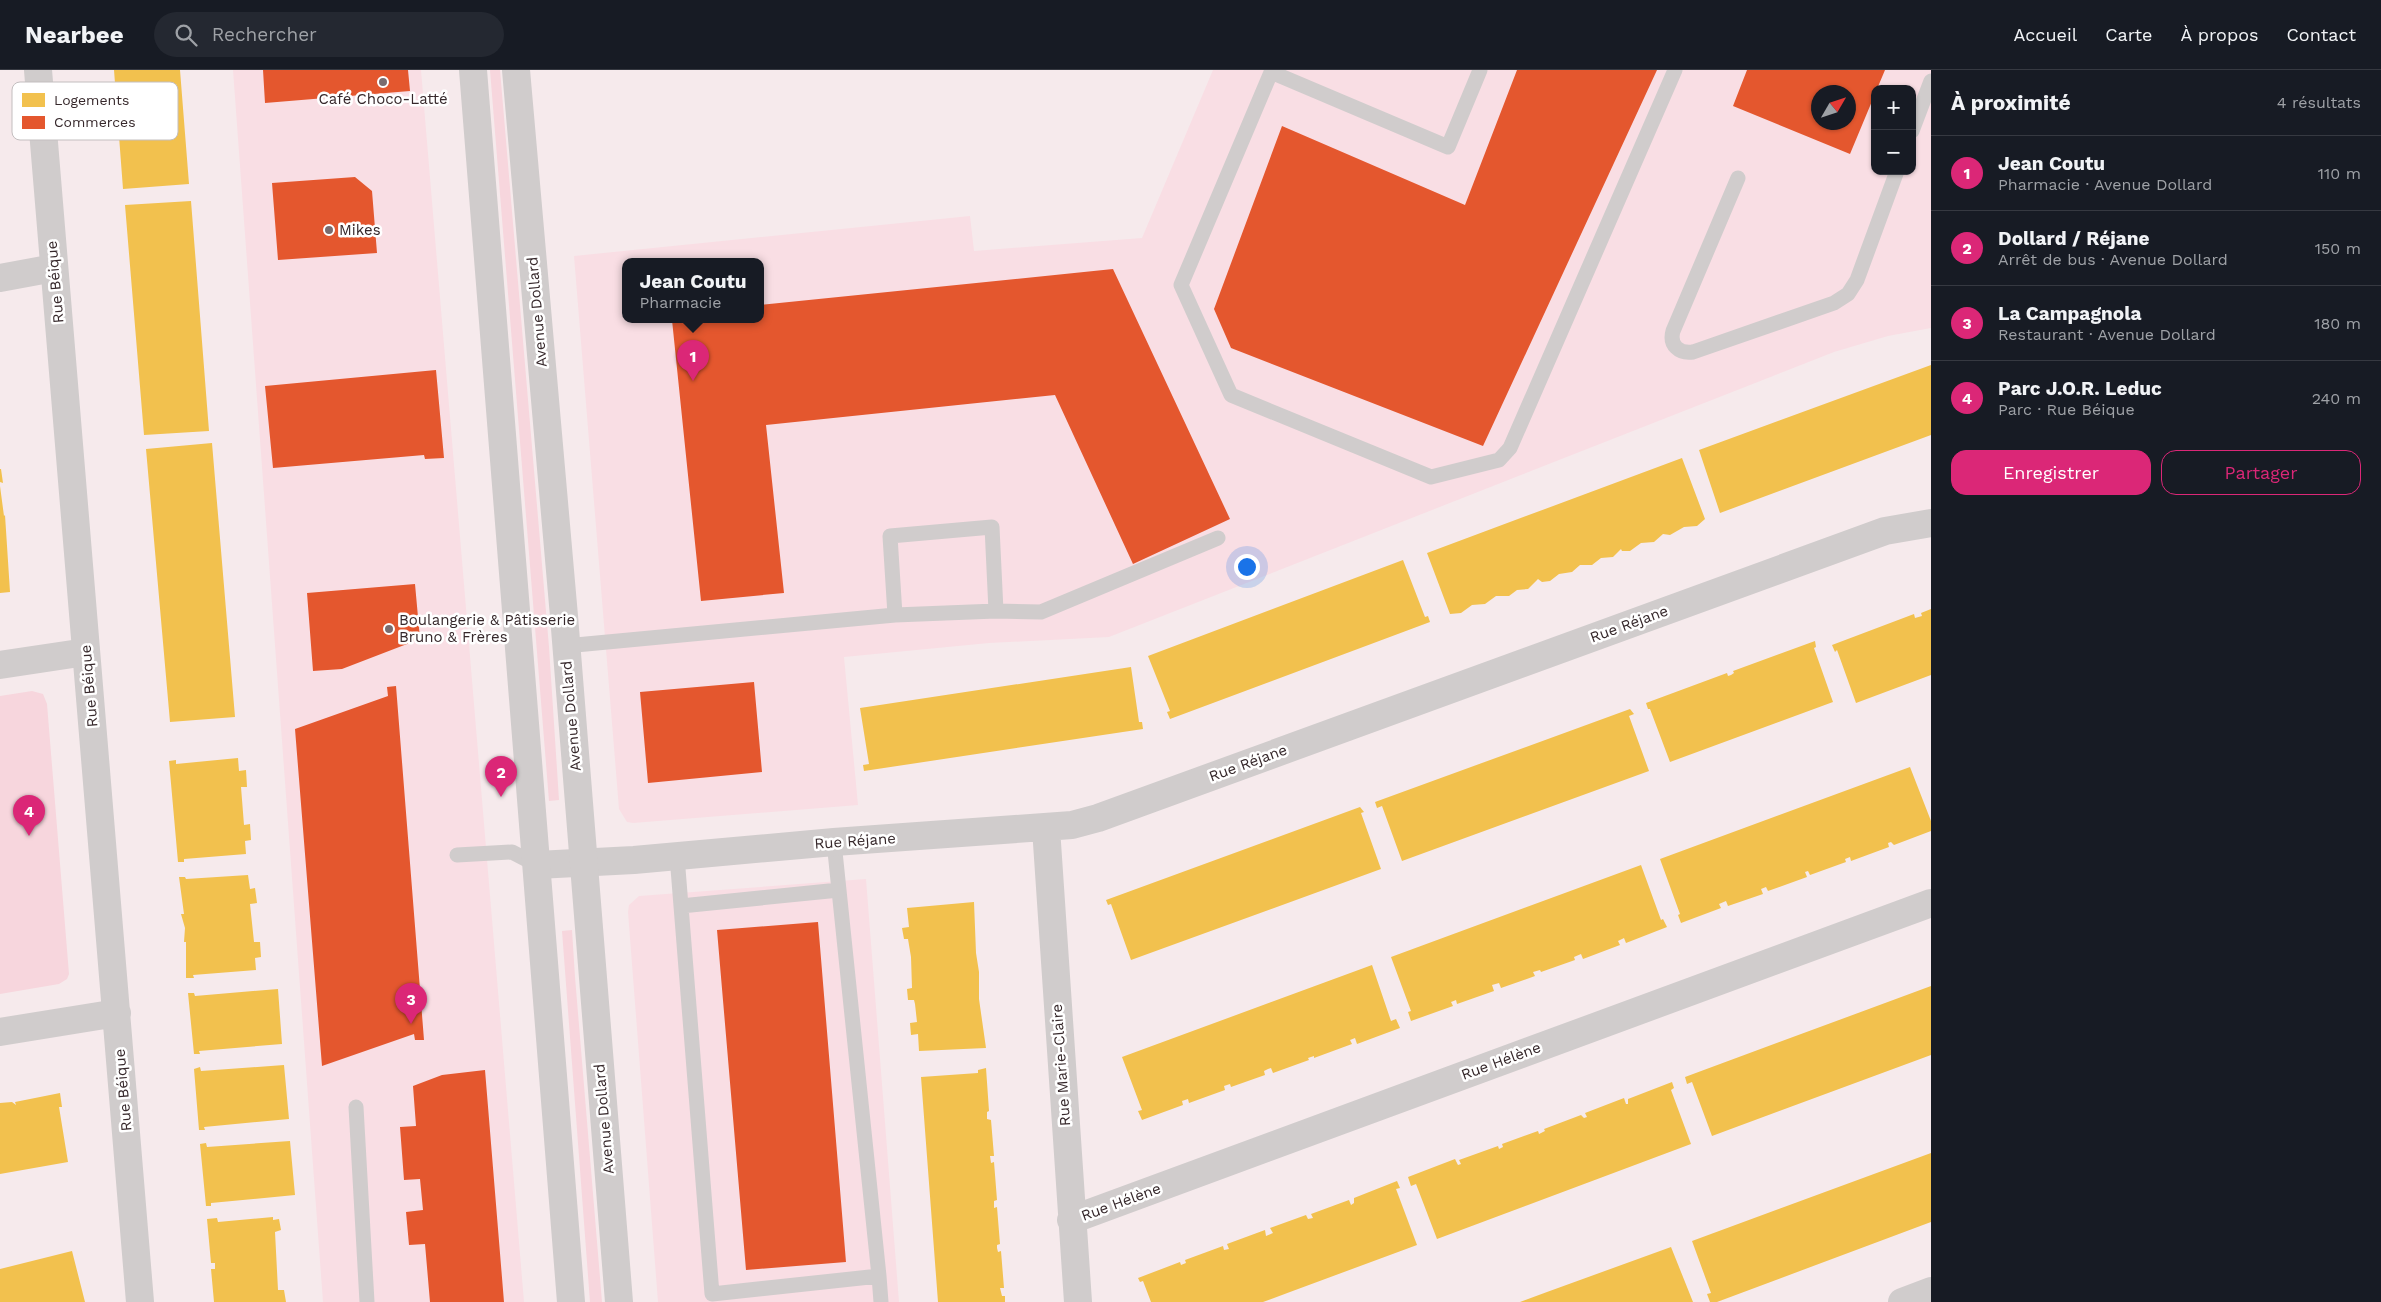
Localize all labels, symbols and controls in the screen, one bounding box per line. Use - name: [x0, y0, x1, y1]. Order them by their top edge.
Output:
- search box: [154, 12, 504, 57]
- text: Nearbee: [25, 21, 124, 49]
- icon: search: [172, 21, 200, 49]
- text: Rechercher: [212, 23, 317, 46]
- text: Accueil: [2014, 24, 2077, 45]
- text: Carte: [2105, 24, 2152, 45]
- text: À propos: [2180, 24, 2258, 45]
- text: Contact: [2286, 24, 2356, 45]
- marker: Café Choco-Latté: [377, 76, 389, 88]
- legend: [12, 82, 178, 140]
- north arrow: [1811, 85, 1856, 130]
- map controls: [1871, 85, 1916, 175]
- button: +: [1871, 85, 1916, 130]
- place label: Café Choco-Latté: [318, 90, 448, 108]
- text: À proximité: [1951, 90, 2071, 115]
- text: Logements: [54, 92, 129, 108]
- text: 4 résultats: [2277, 93, 2361, 112]
- text: Commerces: [54, 114, 136, 130]
- button: −: [1871, 130, 1916, 175]
- text: Jean Coutu: [1998, 152, 2105, 175]
- text: 1: [1964, 164, 1970, 183]
- text: 110 m: [2318, 164, 2361, 183]
- text: Pharmacie · Avenue Dollard: [1998, 175, 2212, 194]
- place label: Mikes: [339, 221, 381, 239]
- marker: Mikes: [323, 224, 335, 236]
- text: Dollard / Réjane: [1998, 227, 2150, 250]
- text: 2: [1962, 239, 1972, 258]
- text: 150 m: [2315, 239, 2361, 258]
- street label: Rue Béique: [42, 240, 68, 324]
- text: Arrêt de bus · Avenue Dollard: [1998, 250, 2228, 269]
- street label: Avenue Dollard: [523, 256, 551, 368]
- popup: [622, 258, 764, 323]
- text: Jean Coutu: [639, 270, 747, 293]
- text: Pharmacie: [639, 293, 721, 312]
- text: La Campagnola: [1998, 302, 2142, 325]
- text: 3: [1962, 314, 1972, 333]
- text: 180 m: [2314, 314, 2361, 333]
- text: Restaurant · Avenue Dollard: [1998, 325, 2216, 344]
- pin: 1: [677, 340, 709, 381]
- text: Parc J.O.R. Leduc: [1998, 377, 2162, 400]
- text: 4: [1962, 389, 1972, 408]
- text: 240 m: [2312, 389, 2361, 408]
- text: Parc · Rue Béique: [1998, 400, 2135, 419]
- button: Enregistrer: [1951, 450, 2151, 495]
- button: Partager: [2161, 450, 2361, 495]
- your location: [1234, 554, 1260, 580]
- street label: Rue Réjane: [1588, 602, 1670, 646]
- place label: Boulangerie & Pâtisserie Bruno & Frères: [399, 611, 575, 646]
- marker: Boulangerie & Pâtisserie Bruno & Frères: [383, 623, 395, 635]
- street label: Rue Béique: [76, 644, 102, 728]
- street label: Avenue Dollard: [557, 660, 585, 772]
- street label: Rue Réjane: [1207, 741, 1289, 785]
- pin: 2: [485, 756, 517, 797]
- pin: 4: [13, 795, 45, 836]
- street label: Rue Réjane: [814, 829, 896, 853]
- pin: 3: [395, 983, 427, 1024]
- street label: Rue Marie-Claire: [1048, 1003, 1074, 1127]
- street label: Rue Hélène: [1459, 1038, 1543, 1084]
- street label: Rue Béique: [110, 1048, 136, 1132]
- street label: Avenue Dollard: [590, 1063, 618, 1175]
- street label: Rue Hélène: [1079, 1179, 1163, 1225]

